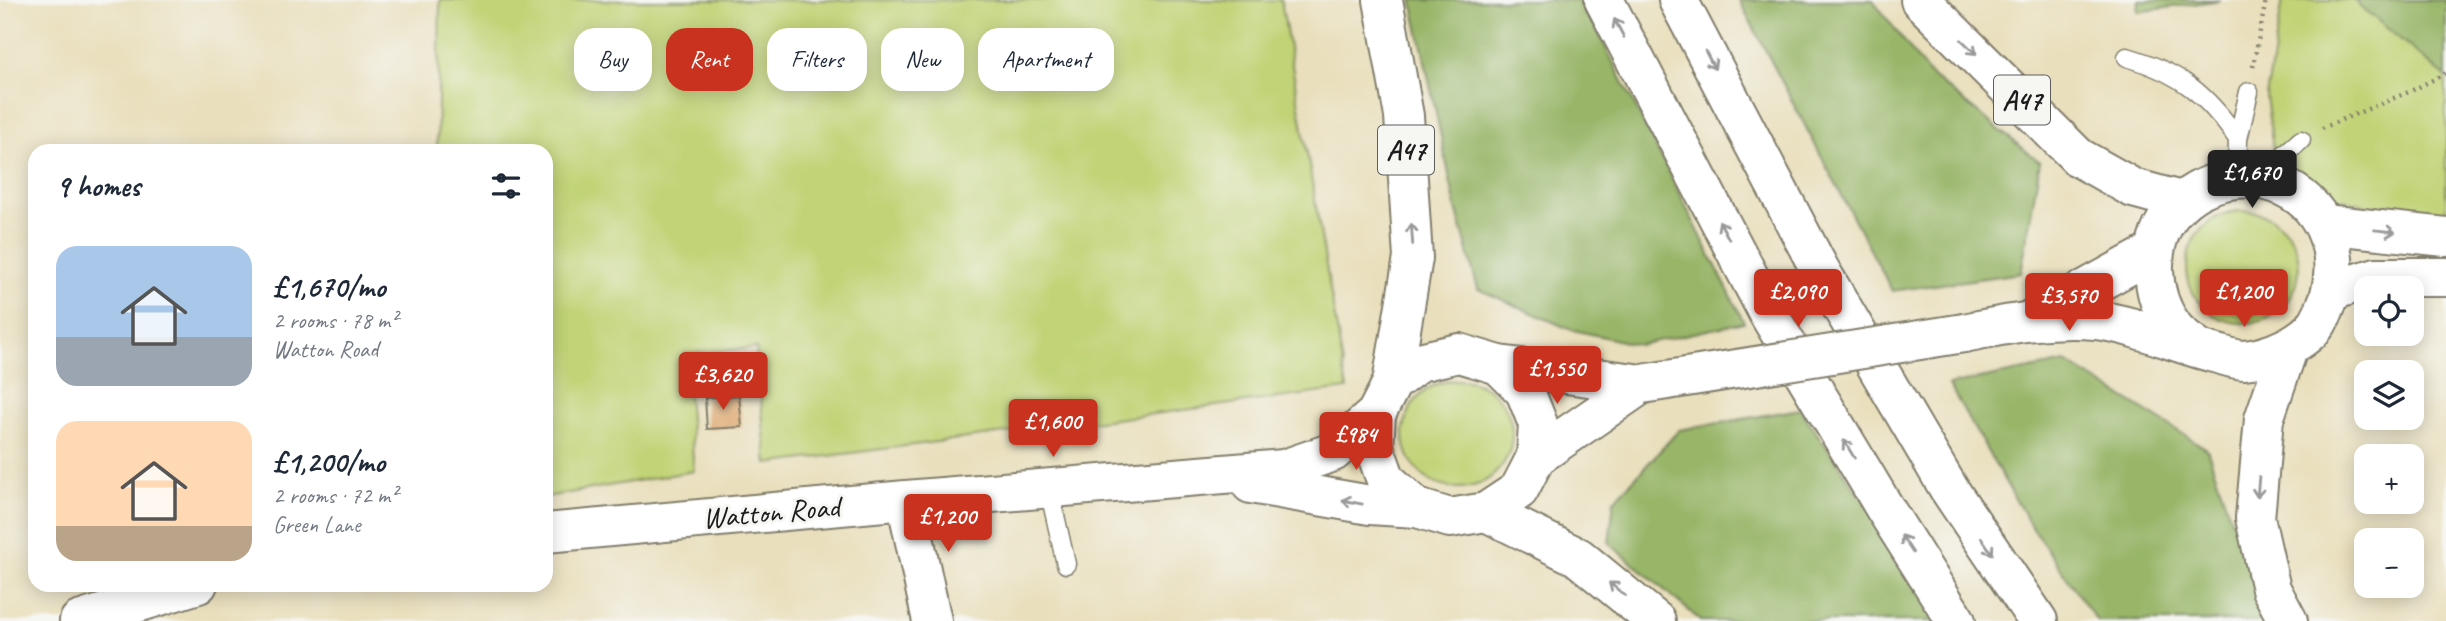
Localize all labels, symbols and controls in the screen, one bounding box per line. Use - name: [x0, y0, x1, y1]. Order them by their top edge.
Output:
- one-way arrow: [1611, 18, 1625, 39]
- chip: Buy: [574, 28, 652, 91]
- chip: Rent: [666, 28, 753, 91]
- chip: Filters: [767, 28, 867, 91]
- chip: New: [881, 28, 964, 91]
- chip: Apartment: [978, 28, 1114, 91]
- one-way arrow: [1961, 39, 1978, 56]
- one-way arrow: [1703, 50, 1717, 70]
- road number: A47: [1994, 76, 2050, 124]
- road number: A47: [1378, 125, 1434, 174]
- pin: £1,670: [2195, 150, 2309, 210]
- text: £1,670: [2224, 158, 2280, 187]
- text: 9 homes: [56, 167, 140, 205]
- icon: filters: [487, 167, 525, 205]
- one-way arrow: [1717, 220, 1731, 240]
- one-way arrow: [1405, 223, 1418, 246]
- one-way arrow: [2373, 224, 2396, 237]
- text: £1,670/mo: [273, 268, 385, 306]
- pin: £2,090: [1741, 270, 1855, 329]
- pin: £1,200: [2187, 270, 2301, 329]
- icon: home: [112, 274, 196, 358]
- pin: £3,570: [2012, 274, 2126, 333]
- map controls: [2354, 276, 2424, 598]
- button: locate: [2354, 276, 2424, 346]
- text: £2,090: [1770, 277, 1826, 306]
- text: £1,200: [2216, 277, 2272, 306]
- text: £3,570: [2041, 281, 2097, 310]
- text: 2 rooms · 78 m²: [273, 306, 397, 335]
- text: Watton Road: [273, 335, 378, 364]
- pin: £1,550: [1500, 346, 1614, 406]
- pin: £3,620: [666, 352, 780, 412]
- text: £1,550: [1529, 354, 1585, 383]
- text: £3,620: [695, 360, 751, 389]
- button: layers: [2354, 360, 2424, 430]
- pin: £1,600: [996, 400, 1110, 459]
- text: £1,600: [1025, 407, 1081, 436]
- pin: £984: [1315, 412, 1397, 472]
- text: £984: [1335, 420, 1377, 449]
- one-way arrow: [1842, 439, 1856, 459]
- text: £1,200/mo: [273, 443, 385, 481]
- button: +: [2354, 444, 2424, 514]
- icon: home: [112, 449, 196, 533]
- one-way arrow: [2251, 475, 2264, 498]
- text: 2 rooms · 72 m²: [273, 481, 397, 510]
- street label: Watton Road: [701, 487, 845, 537]
- pin: £1,200: [891, 494, 1005, 554]
- one-way arrow: [1341, 494, 1364, 508]
- text: £1,200: [920, 502, 976, 531]
- text: Green Lane: [273, 510, 360, 539]
- button: −: [2354, 528, 2424, 598]
- one-way arrow: [1899, 534, 1913, 554]
- one-way arrow: [1980, 535, 1994, 555]
- one-way arrow: [1609, 581, 1627, 597]

